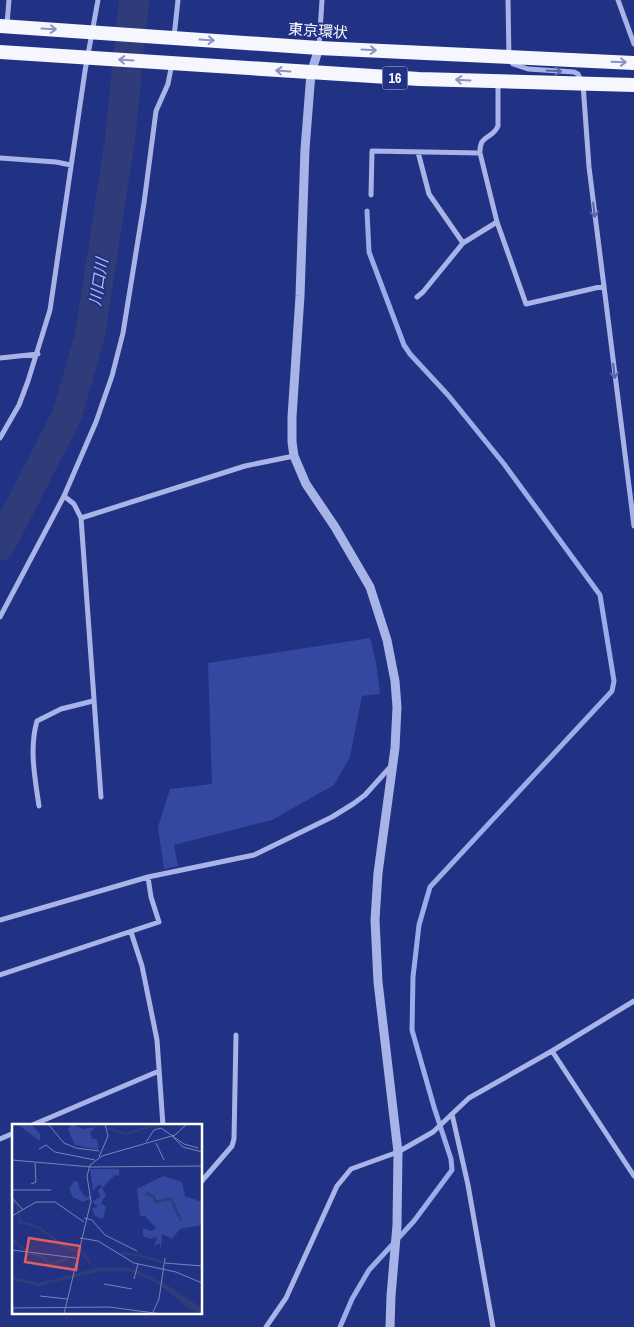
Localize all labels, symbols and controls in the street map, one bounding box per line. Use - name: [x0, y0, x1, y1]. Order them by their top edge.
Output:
- street label: 東京環状: [287, 18, 349, 43]
- one-way arrow: [40, 25, 56, 34]
- one-way arrow: [199, 35, 215, 44]
- one-way arrow: [361, 46, 377, 55]
- one-way arrow: [118, 55, 134, 64]
- one-way arrow: [610, 57, 627, 67]
- one-way arrow: [275, 66, 291, 76]
- road number: 16: [382, 66, 408, 90]
- one-way arrow: [546, 66, 562, 75]
- one-way arrow: [455, 75, 471, 84]
- one-way arrow: [589, 201, 599, 217]
- water label: 川口川: [83, 255, 113, 307]
- one-way arrow: [609, 363, 619, 379]
- inset map: [12, 1124, 202, 1314]

